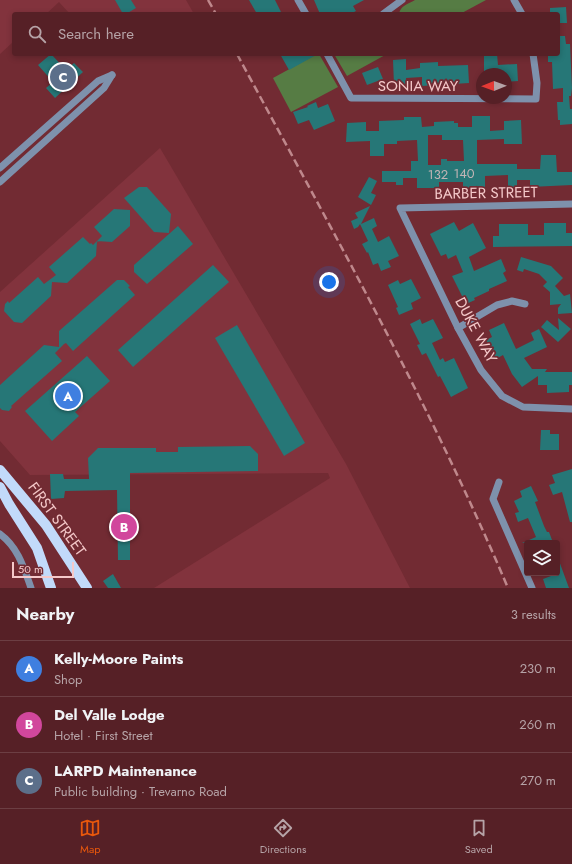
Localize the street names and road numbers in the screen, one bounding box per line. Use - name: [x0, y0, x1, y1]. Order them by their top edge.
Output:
- street label: SONIA WAY: [378, 75, 459, 97]
- street label: BARBER STREET: [434, 181, 538, 205]
- street label: DUKE WAY: [450, 293, 503, 367]
- street label: FIRST STREET: [23, 478, 91, 560]

